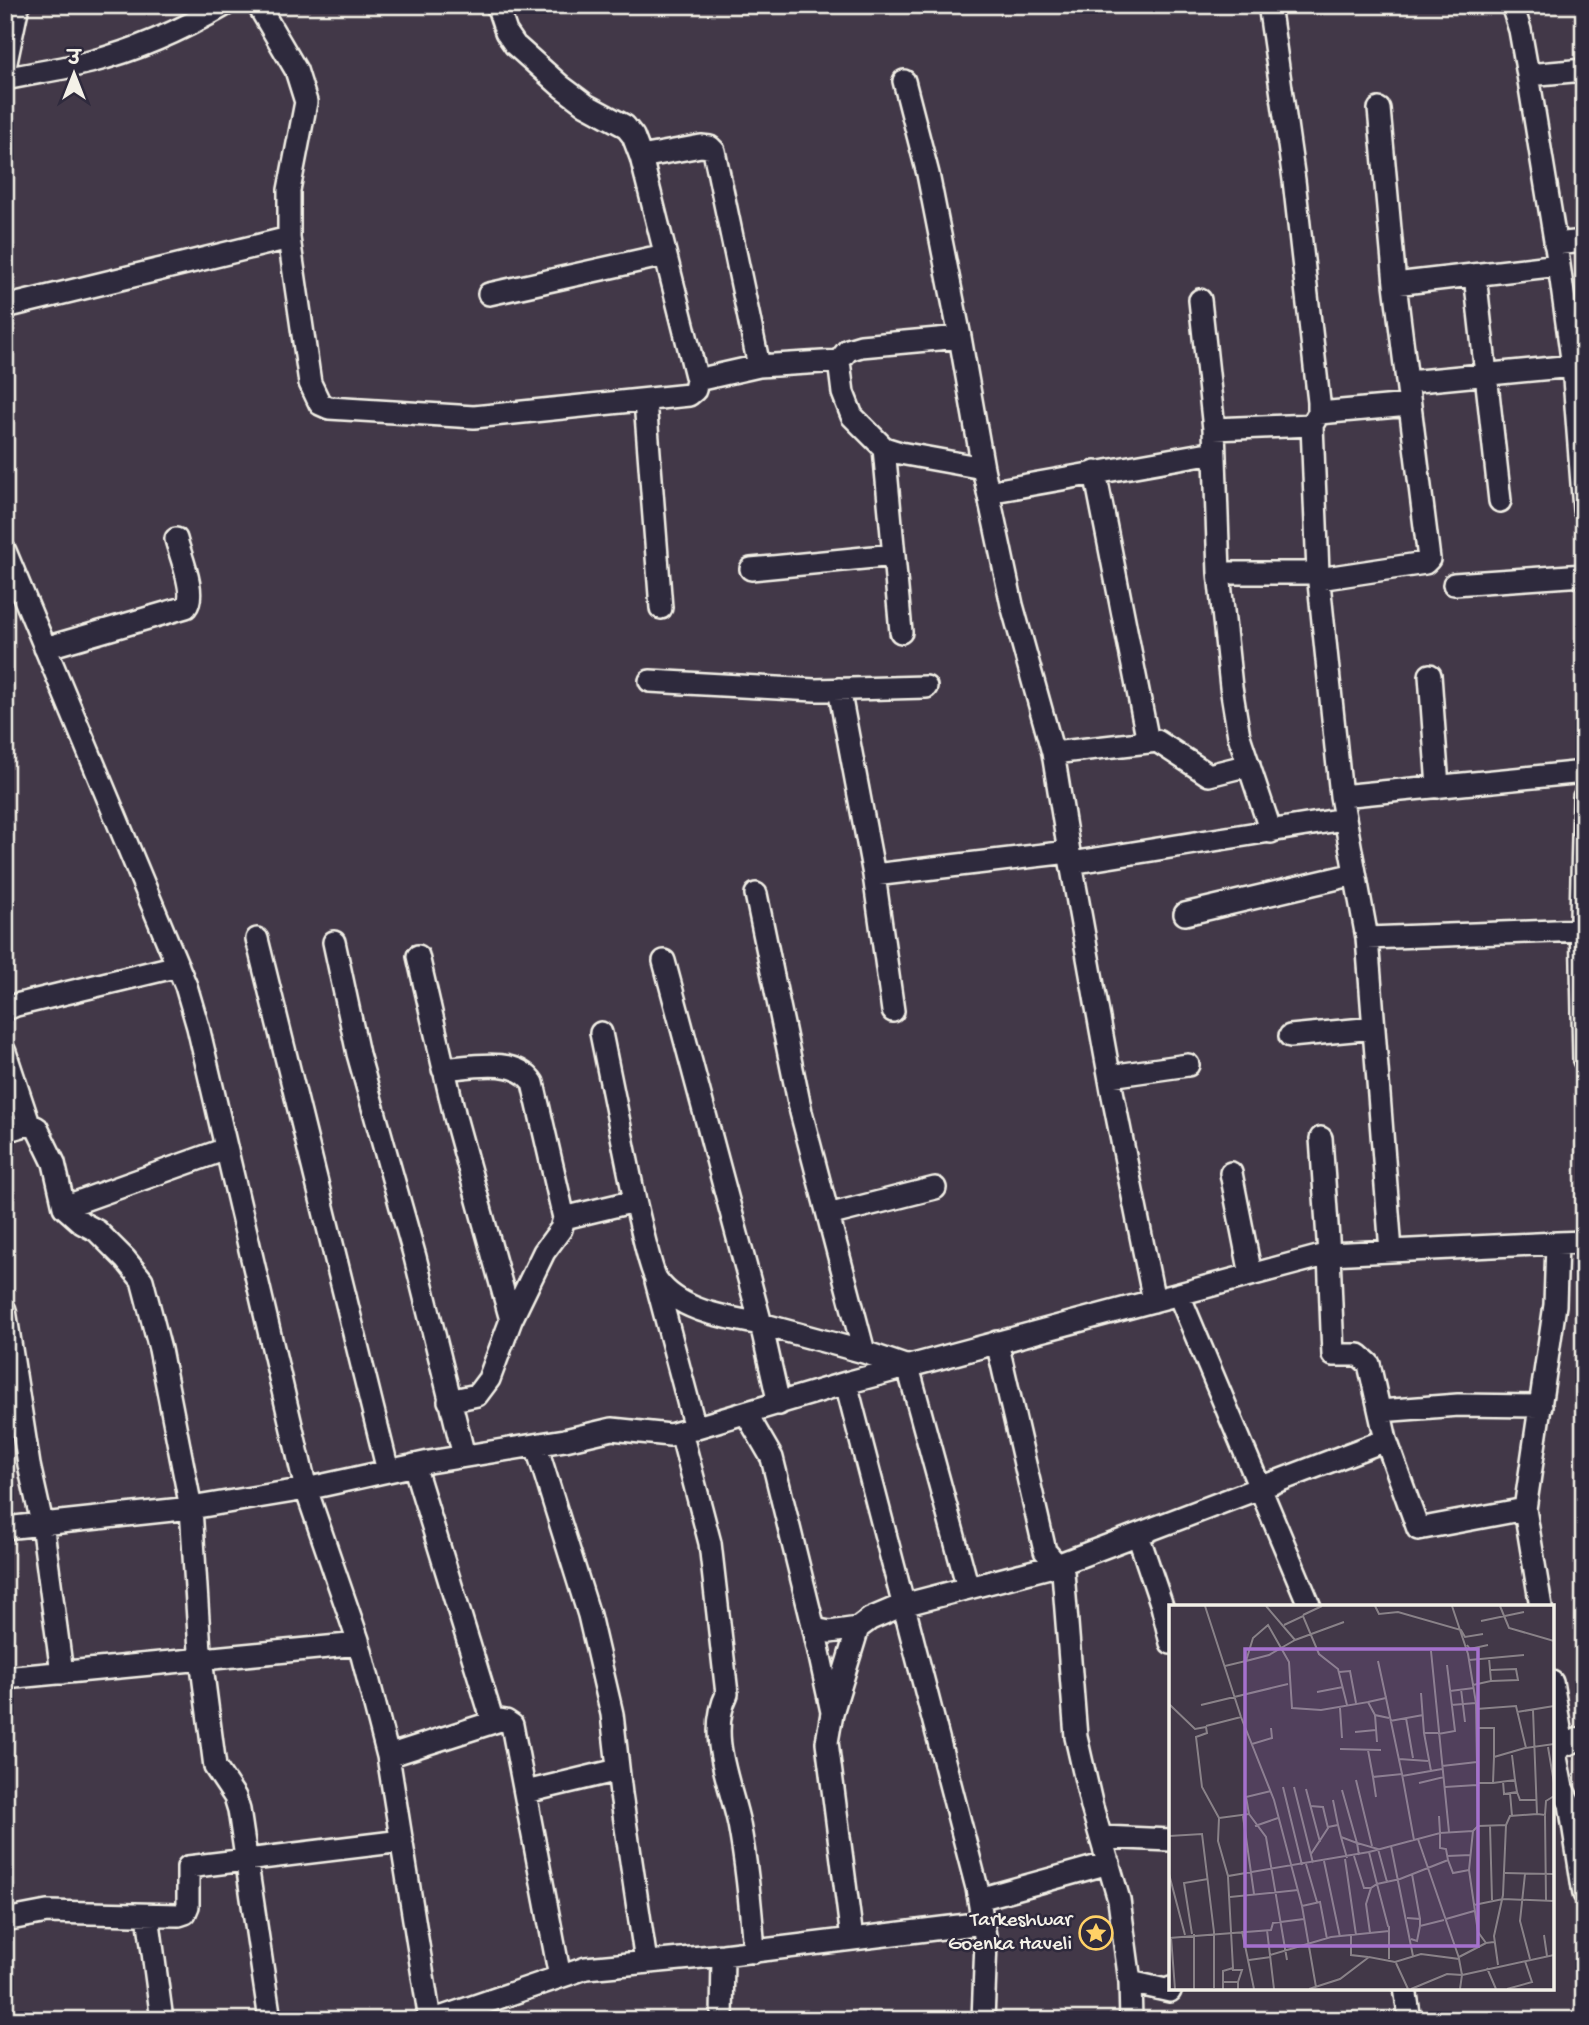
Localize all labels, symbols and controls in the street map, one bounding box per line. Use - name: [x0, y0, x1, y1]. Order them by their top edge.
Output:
- north arrow: [38, 38, 108, 108]
- text: उ: [66, 49, 83, 72]
- inset map: [1169, 1605, 1554, 1990]
- place label: Tarkeshwar Goenka Haveli: [948, 1909, 1074, 1958]
- place icon: Tarkeshwar Goenka Haveli: [1077, 1914, 1115, 1952]

